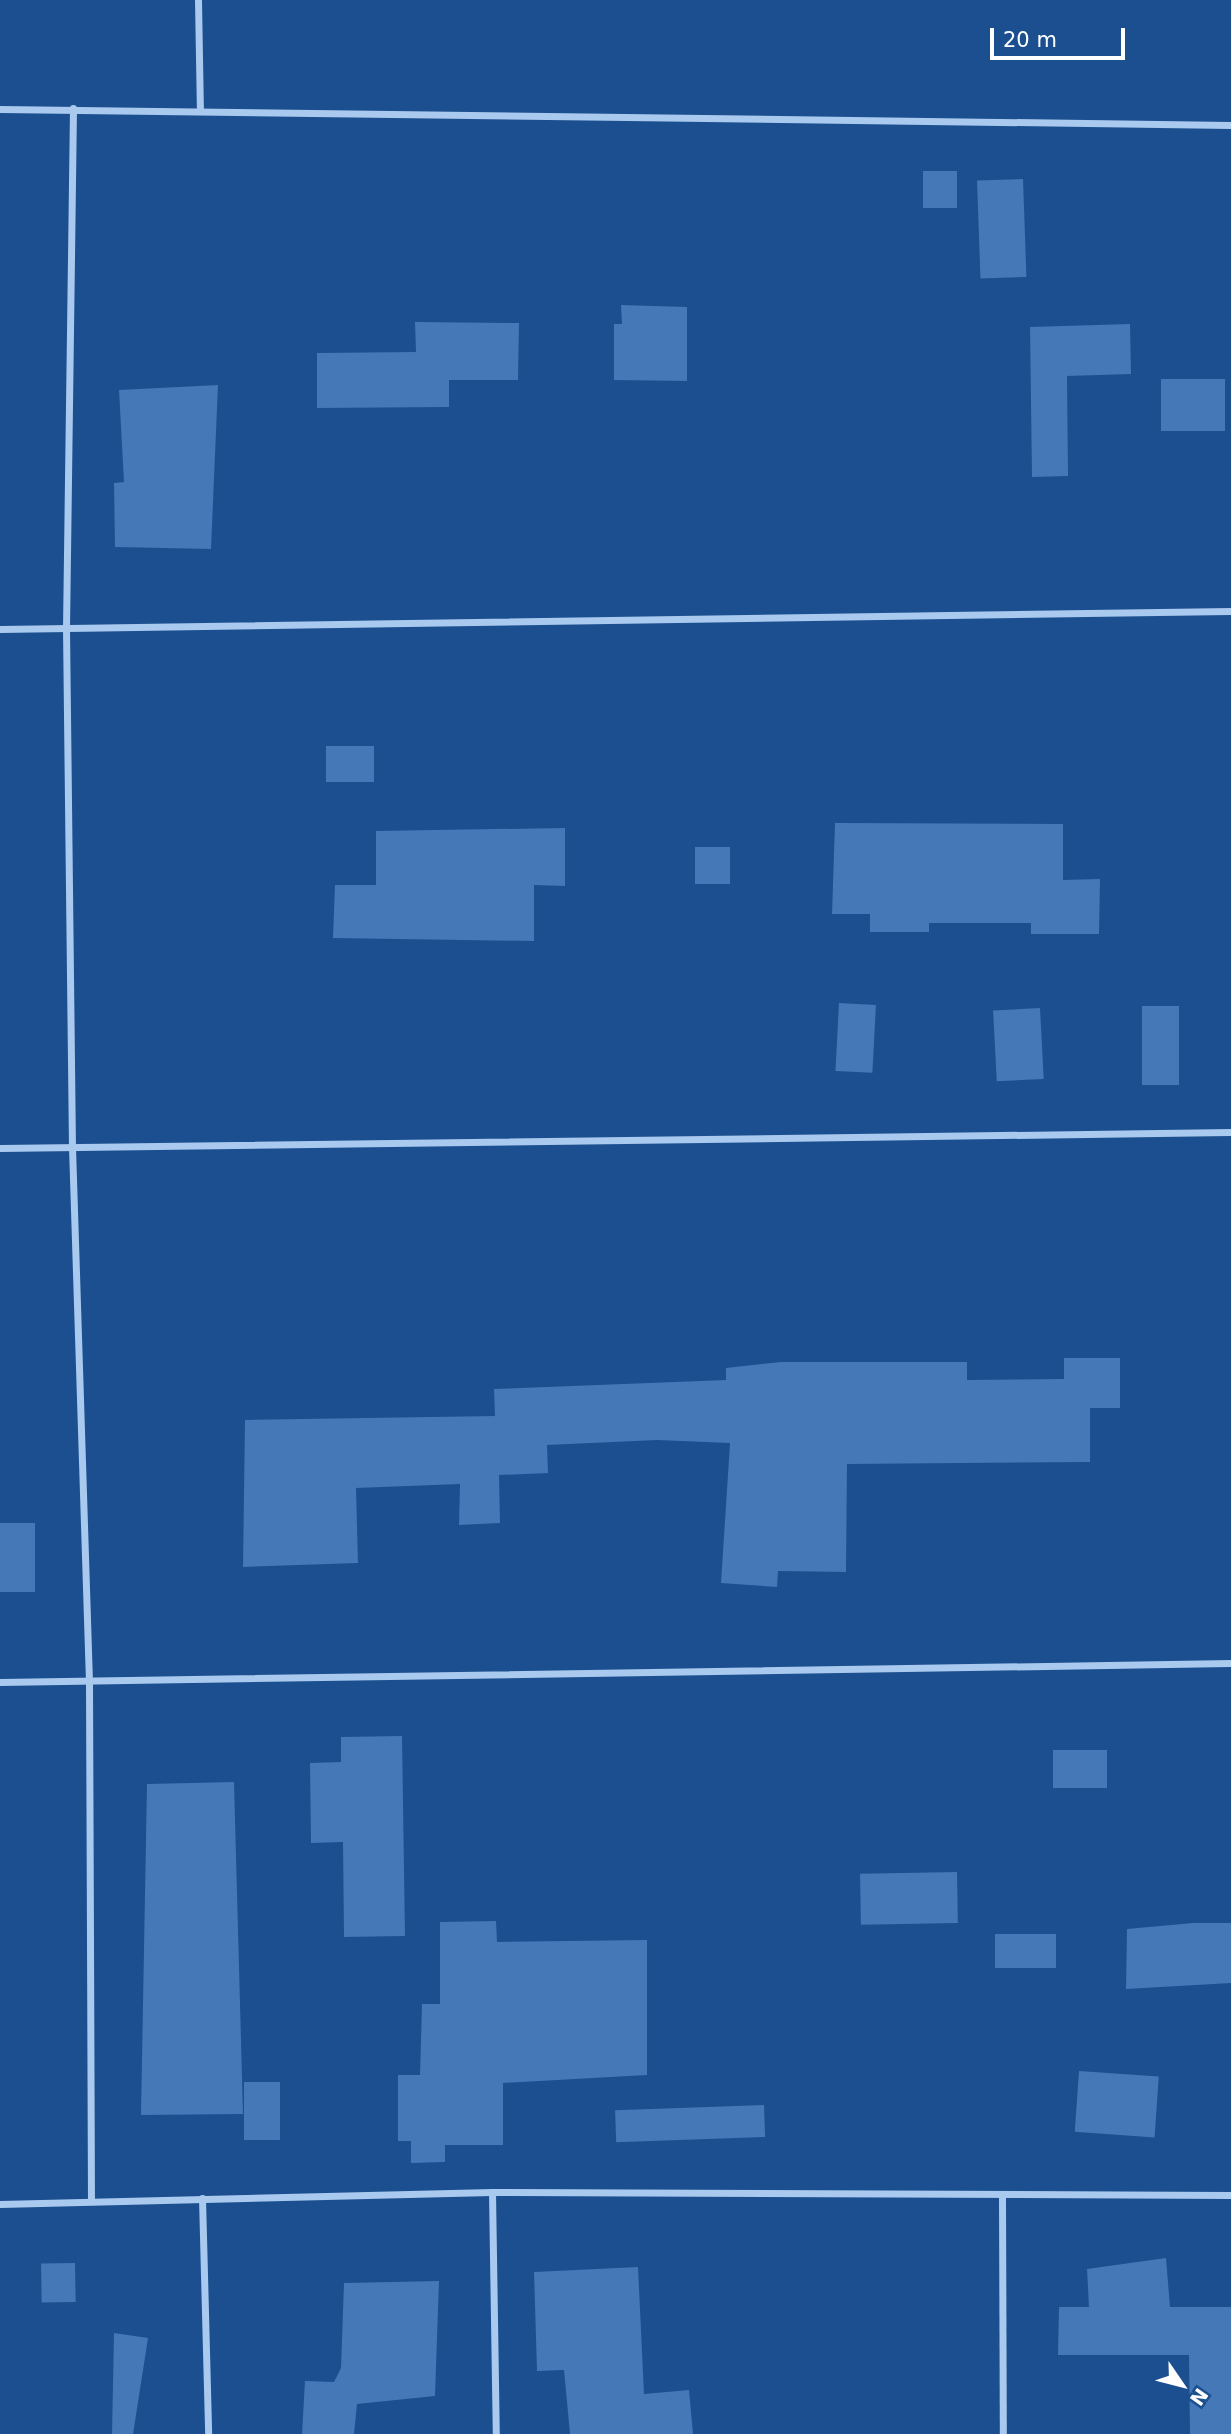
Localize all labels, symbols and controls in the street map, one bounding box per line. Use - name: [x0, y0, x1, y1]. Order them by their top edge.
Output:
- scale bar: [993, 14, 1128, 58]
- text: 20 m: [1003, 28, 1057, 52]
- north arrow: [1147, 2350, 1217, 2420]
- text: N: [1186, 2384, 1213, 2410]

